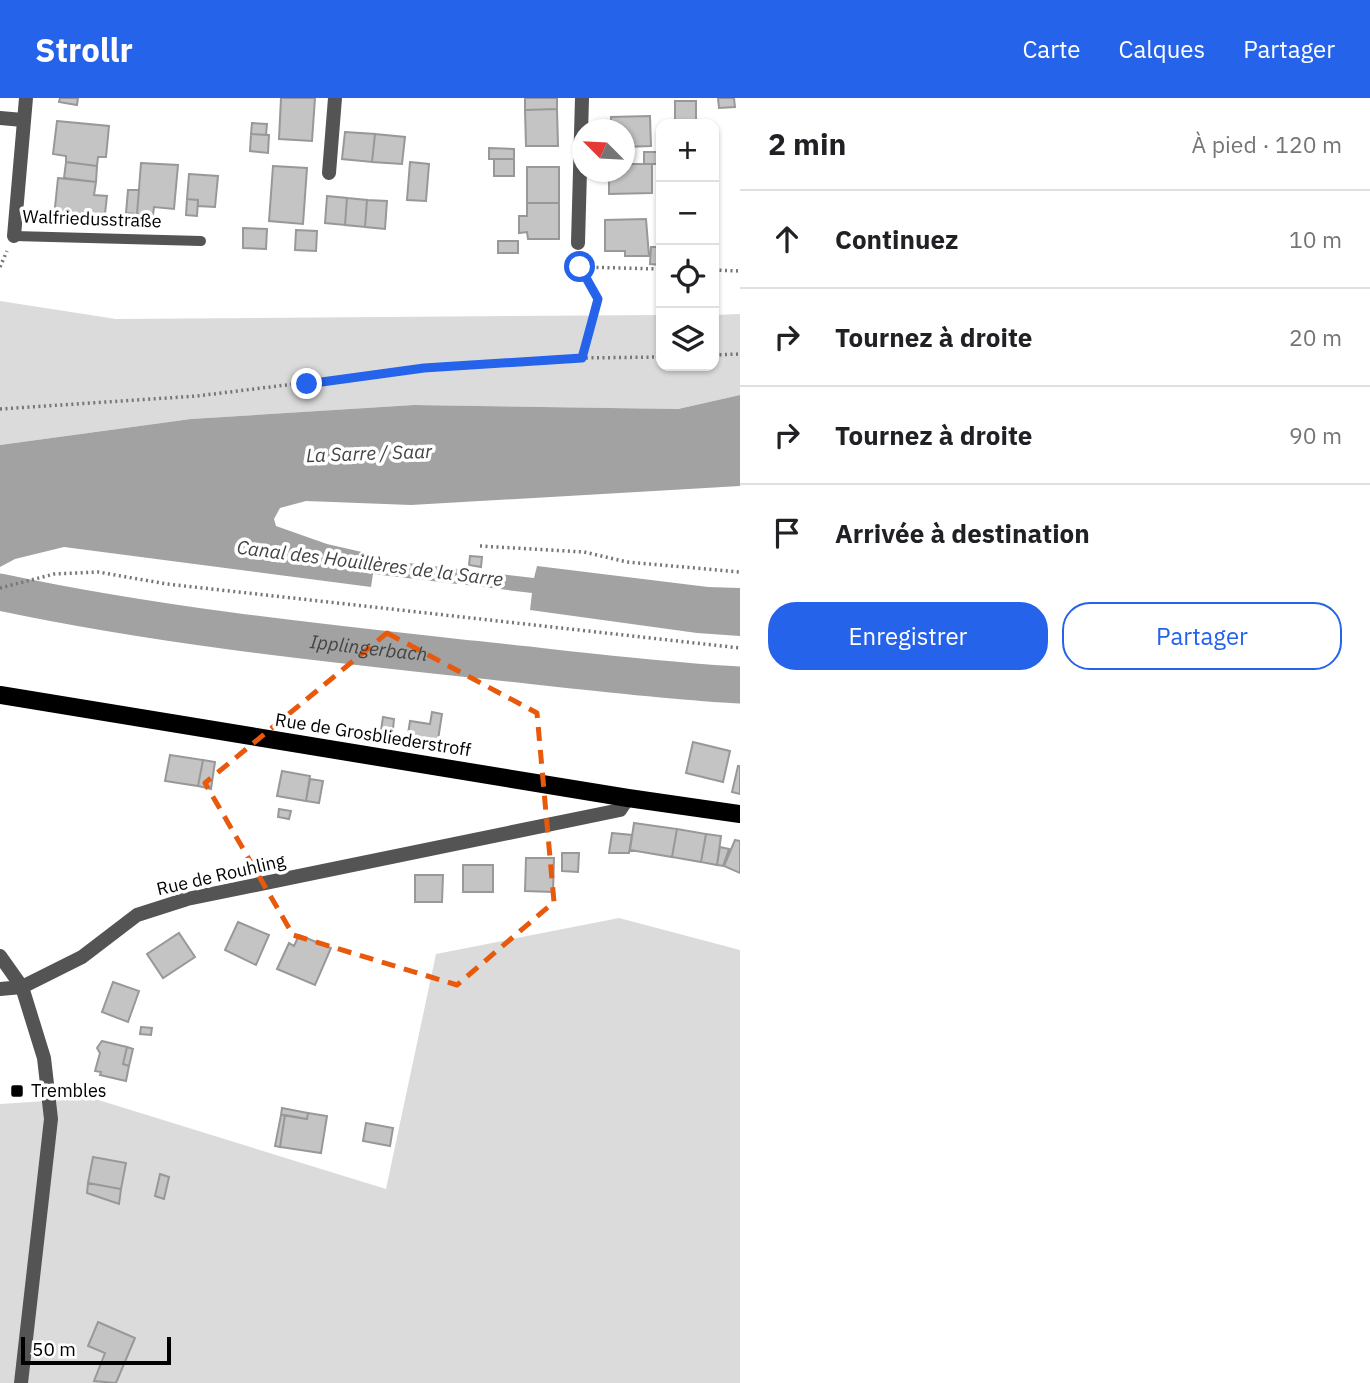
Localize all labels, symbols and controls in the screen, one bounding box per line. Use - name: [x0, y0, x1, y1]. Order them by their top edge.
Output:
- text: Strollr: [35, 28, 133, 71]
- text: Carte: [1022, 33, 1081, 65]
- text: Calques: [1119, 33, 1205, 65]
- text: Partager: [1243, 33, 1335, 65]
- north arrow: [572, 119, 635, 182]
- map controls: [656, 119, 719, 371]
- button: +: [656, 119, 719, 182]
- text: 2 min: [768, 124, 846, 163]
- text: À pied · 120 m: [1192, 129, 1342, 159]
- button: −: [656, 182, 719, 245]
- street label: Walfriedusstraße: [22, 205, 162, 232]
- icon: ahead: [768, 220, 806, 258]
- text: Continuez: [835, 222, 958, 256]
- text: 10 m: [1289, 224, 1342, 254]
- button: locate: [656, 245, 719, 308]
- route start: [564, 251, 595, 282]
- button: layers: [656, 308, 719, 371]
- icon: right: [768, 318, 806, 356]
- text: Tournez à droite: [835, 320, 1032, 354]
- text: 20 m: [1289, 322, 1342, 352]
- route end: [291, 368, 322, 399]
- icon: right: [768, 416, 806, 454]
- text: Tournez à droite: [835, 418, 1032, 452]
- text: 90 m: [1289, 420, 1342, 450]
- water label: La Sarre / Saar: [306, 439, 434, 467]
- icon: arrive: [768, 514, 806, 552]
- text: Arrivée à destination: [835, 516, 1090, 550]
- water label: Canal des Houillères de la Sarre: [236, 535, 505, 591]
- button: Enregistrer: [768, 602, 1048, 670]
- button: Partager: [1062, 602, 1342, 670]
- water label: Ipplingerbach: [309, 629, 429, 666]
- street label: Rue de Grosbliederstroff: [273, 708, 473, 761]
- street label: Rue de Rouhling: [154, 848, 288, 900]
- place label: Trembles: [31, 1079, 107, 1102]
- marker: Trembles: [9, 1083, 25, 1099]
- scale bar: [21, 1334, 172, 1366]
- text: 50 m: [32, 1337, 76, 1361]

